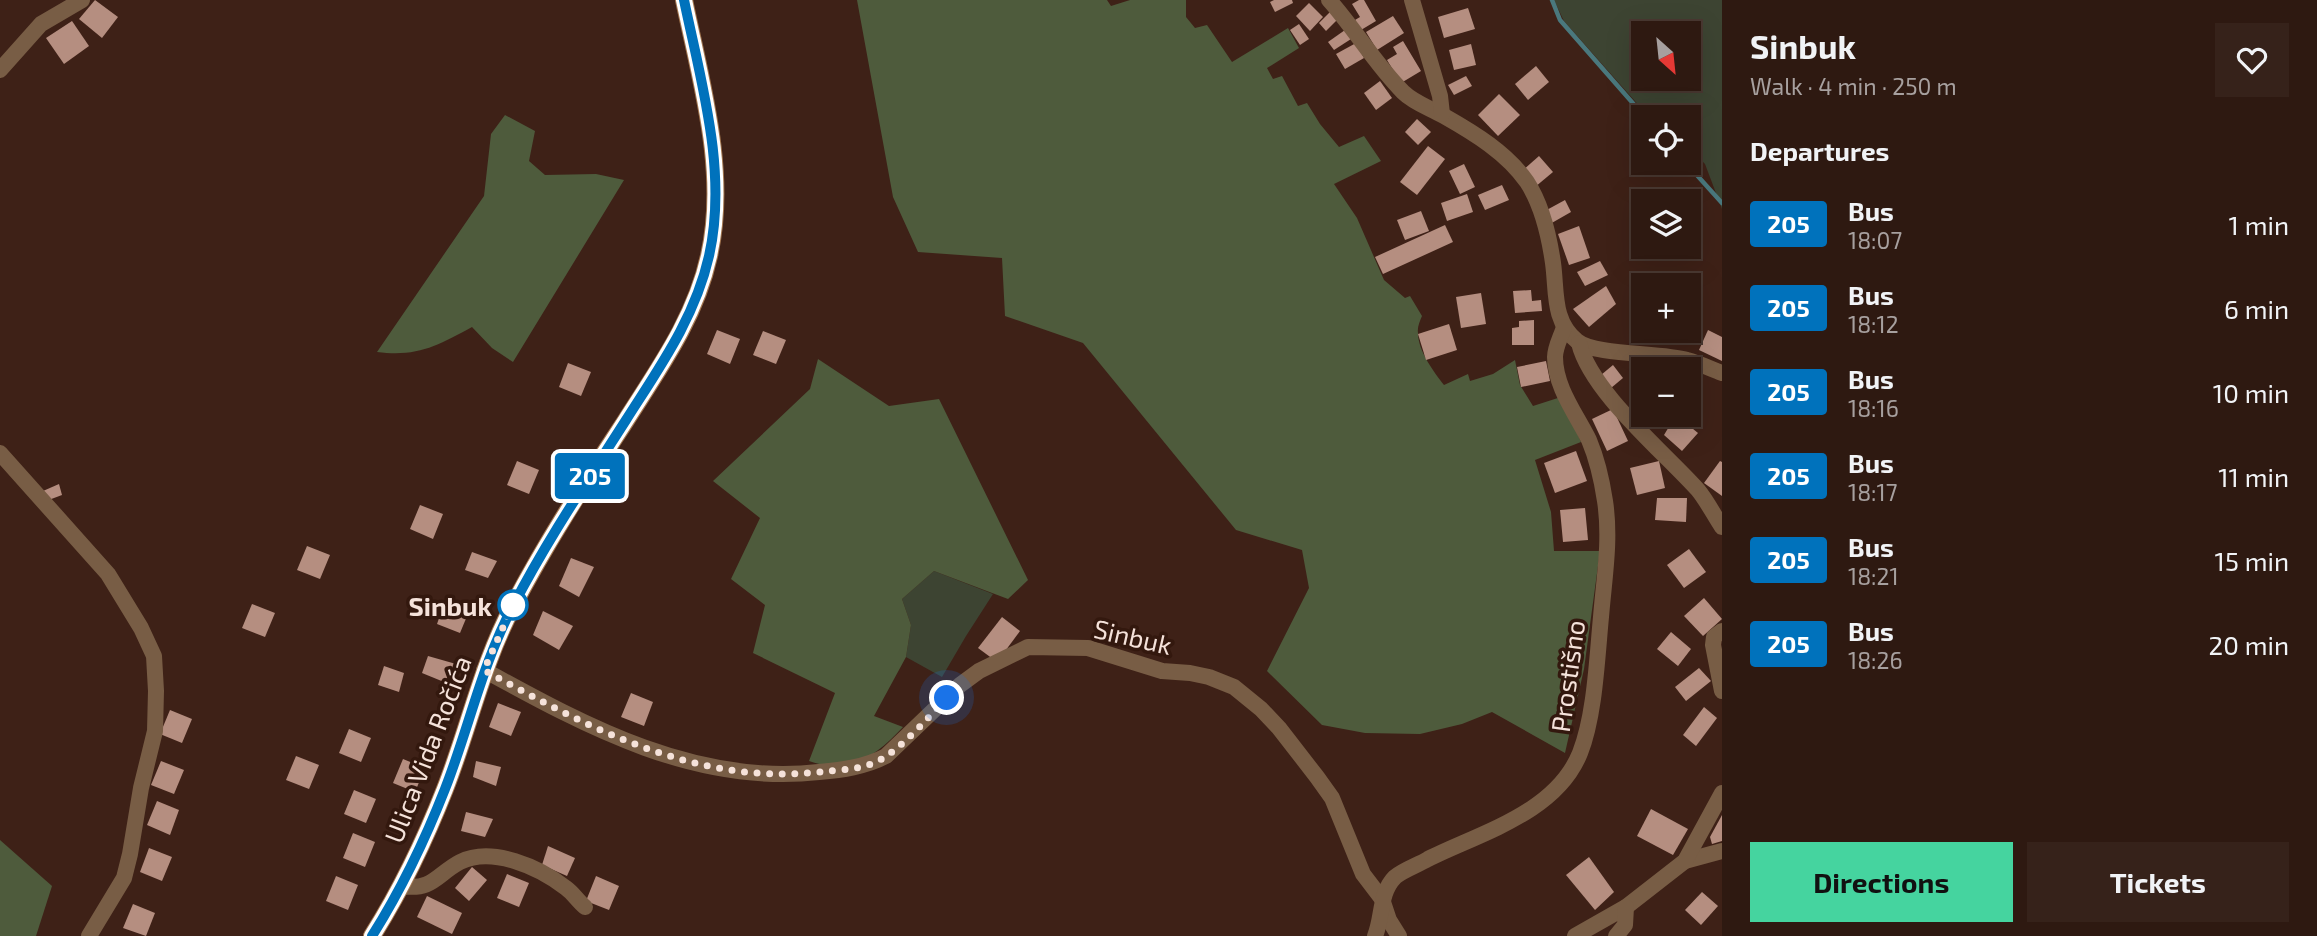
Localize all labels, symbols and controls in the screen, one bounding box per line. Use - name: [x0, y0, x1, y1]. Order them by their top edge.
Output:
- north arrow: [1631, 21, 1701, 91]
- map controls: [1631, 21, 1701, 427]
- button: heart: [2215, 23, 2289, 97]
- text: Sinbuk: [1750, 26, 1856, 66]
- text: Walk · 4 min · 250 m: [1750, 72, 1957, 100]
- button: locate: [1631, 105, 1701, 175]
- text: Departures: [1750, 135, 1889, 166]
- button: layers: [1631, 189, 1701, 259]
- text: Bus: [1848, 195, 1894, 226]
- text: 205: [1767, 209, 1810, 238]
- text: 1 min: [2229, 209, 2289, 240]
- text: 18:07: [1848, 226, 1902, 254]
- button: +: [1631, 273, 1701, 343]
- text: Bus: [1848, 279, 1894, 310]
- text: 205: [1767, 293, 1810, 322]
- text: 6 min: [2224, 293, 2289, 324]
- text: 18:12: [1848, 310, 1899, 338]
- button: −: [1631, 357, 1701, 427]
- text: Bus: [1848, 363, 1894, 394]
- text: 205: [1767, 377, 1810, 406]
- text: 10 min: [2213, 377, 2289, 408]
- text: 18:16: [1848, 394, 1899, 422]
- text: Bus: [1848, 447, 1894, 478]
- line badge: 205: [550, 453, 630, 499]
- text: 205: [569, 461, 611, 490]
- text: 205: [1767, 461, 1810, 490]
- text: 11 min: [2218, 461, 2289, 492]
- text: 18:17: [1848, 478, 1897, 506]
- text: Bus: [1848, 531, 1894, 562]
- text: 205: [1767, 545, 1810, 574]
- text: 15 min: [2215, 545, 2289, 576]
- text: 18:21: [1848, 562, 1899, 590]
- place label: Sinbuk: [409, 590, 492, 621]
- marker: Sinbuk: [498, 590, 528, 620]
- street label: Sinbuk: [1091, 612, 1175, 660]
- text: Bus: [1848, 615, 1894, 646]
- street label: Prostišno: [1544, 618, 1590, 734]
- text: 205: [1767, 629, 1810, 658]
- text: 20 min: [2209, 629, 2289, 660]
- text: 18:26: [1848, 646, 1903, 674]
- street label: Ulica Vida Ročića: [377, 651, 477, 847]
- your location: [929, 680, 964, 715]
- button: Directions: [1750, 842, 2013, 922]
- button: Tickets: [2027, 842, 2289, 922]

